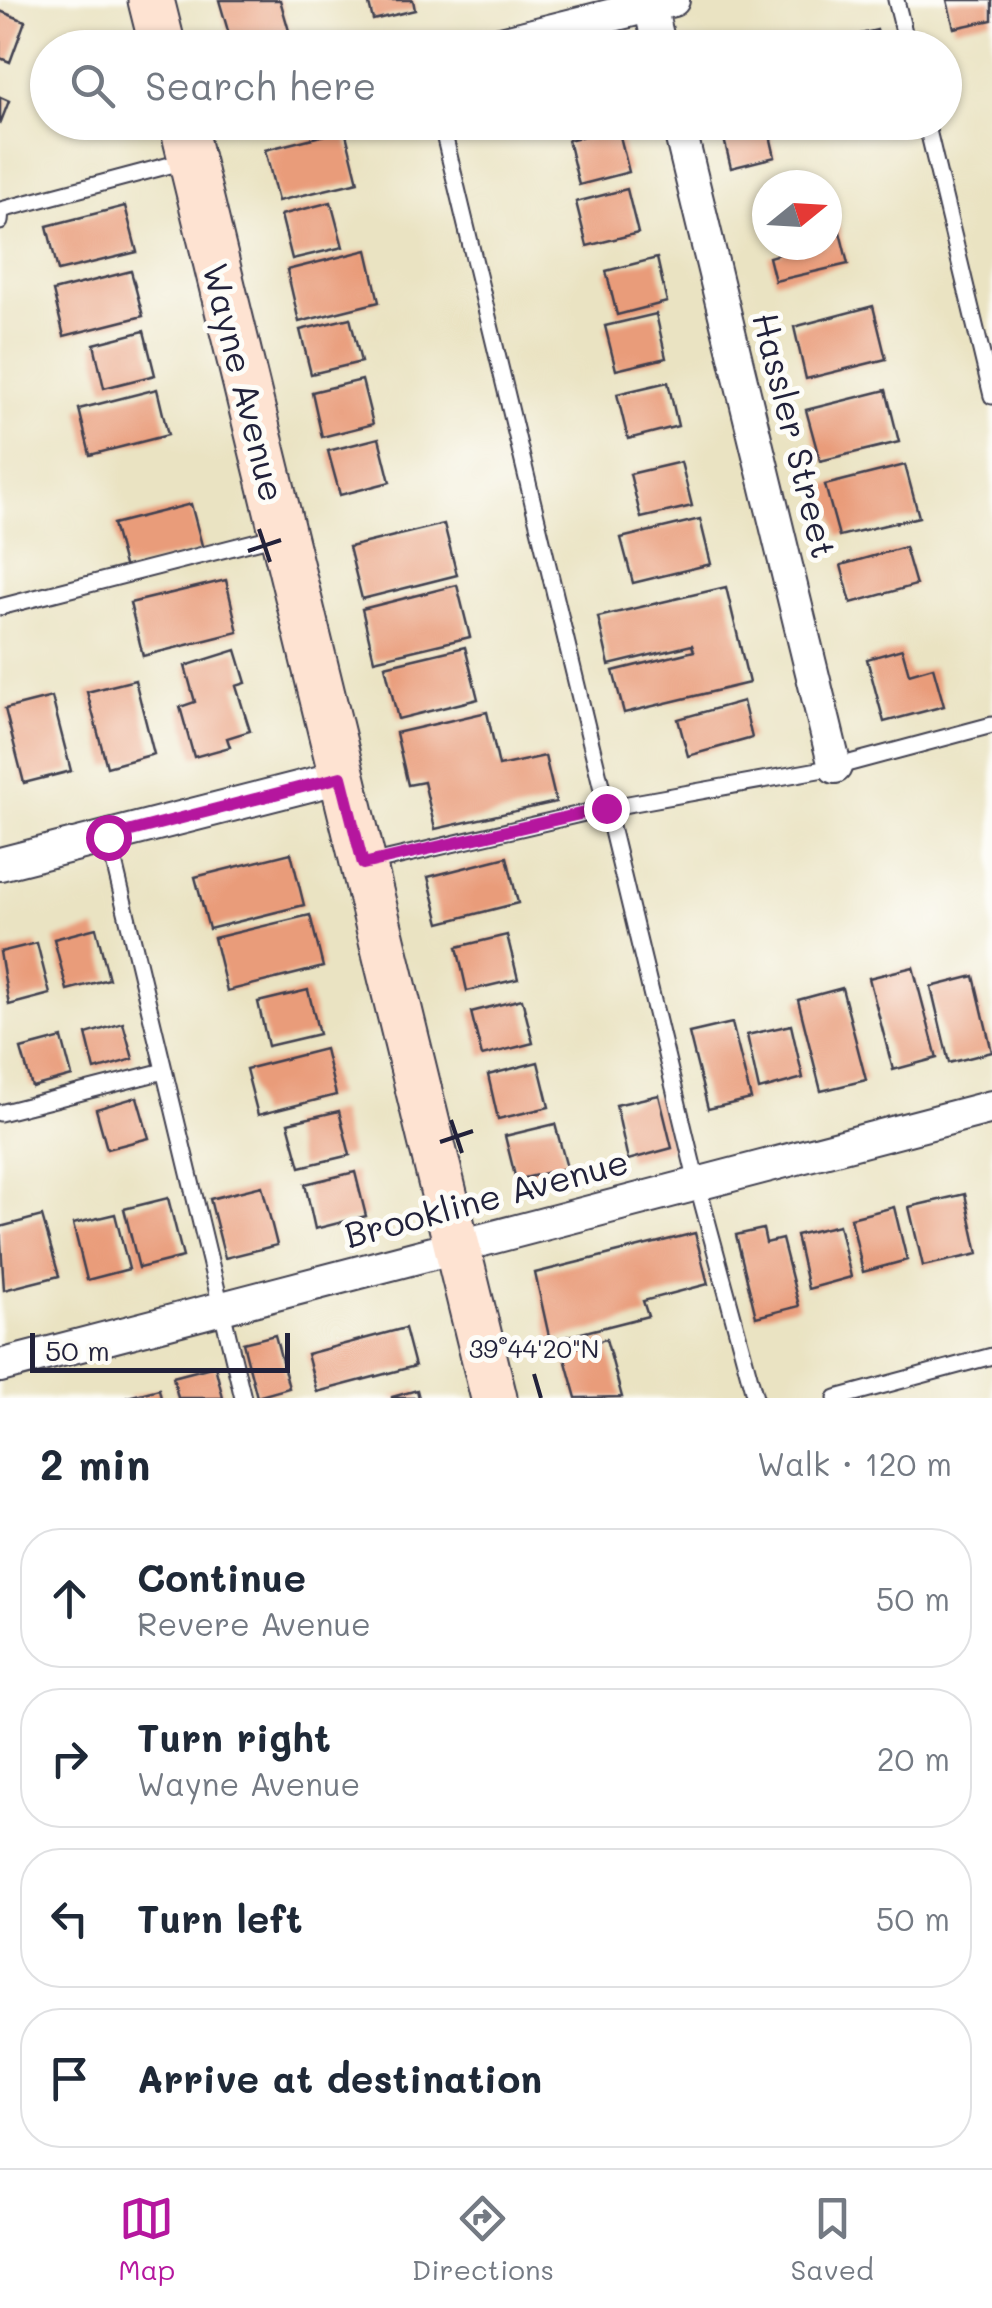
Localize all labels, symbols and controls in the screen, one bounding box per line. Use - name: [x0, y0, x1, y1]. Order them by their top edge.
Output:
- search box: [30, 30, 962, 140]
- icon: search: [65, 58, 120, 113]
- text: Search here: [145, 60, 376, 110]
- north arrow: [752, 170, 842, 260]
- street label: Wayne Avenue: [193, 258, 297, 506]
- street label: Hassler Street: [743, 307, 849, 563]
- route end: [584, 786, 630, 832]
- route start: [86, 815, 132, 861]
- street label: Brookline Avenue: [339, 1137, 633, 1257]
- scale bar: [30, 1328, 290, 1372]
- text: 50 m: [45, 1332, 110, 1368]
- text: 39°44'20"N: [469, 1332, 599, 1364]
- text: 2 min: [40, 1436, 150, 1491]
- text: Walk · 120 m: [757, 1442, 952, 1484]
- text: Continue: [137, 1552, 306, 1602]
- icon: ahead: [42, 1571, 97, 1626]
- text: 50 m: [876, 1577, 950, 1619]
- text: Revere Avenue: [137, 1602, 371, 1644]
- text: Turn right: [137, 1712, 331, 1762]
- icon: right: [42, 1731, 97, 1786]
- text: 20 m: [877, 1737, 950, 1779]
- text: Wayne Avenue: [137, 1762, 360, 1804]
- icon: left: [42, 1891, 97, 1946]
- text: Turn left: [137, 1893, 303, 1943]
- text: 50 m: [876, 1897, 950, 1939]
- icon: arrive: [42, 2051, 97, 2106]
- text: Arrive at destination: [137, 2053, 542, 2103]
- tab: Map: [118, 2191, 175, 2287]
- tab: Directions: [412, 2191, 554, 2287]
- tab: Saved: [791, 2191, 874, 2287]

